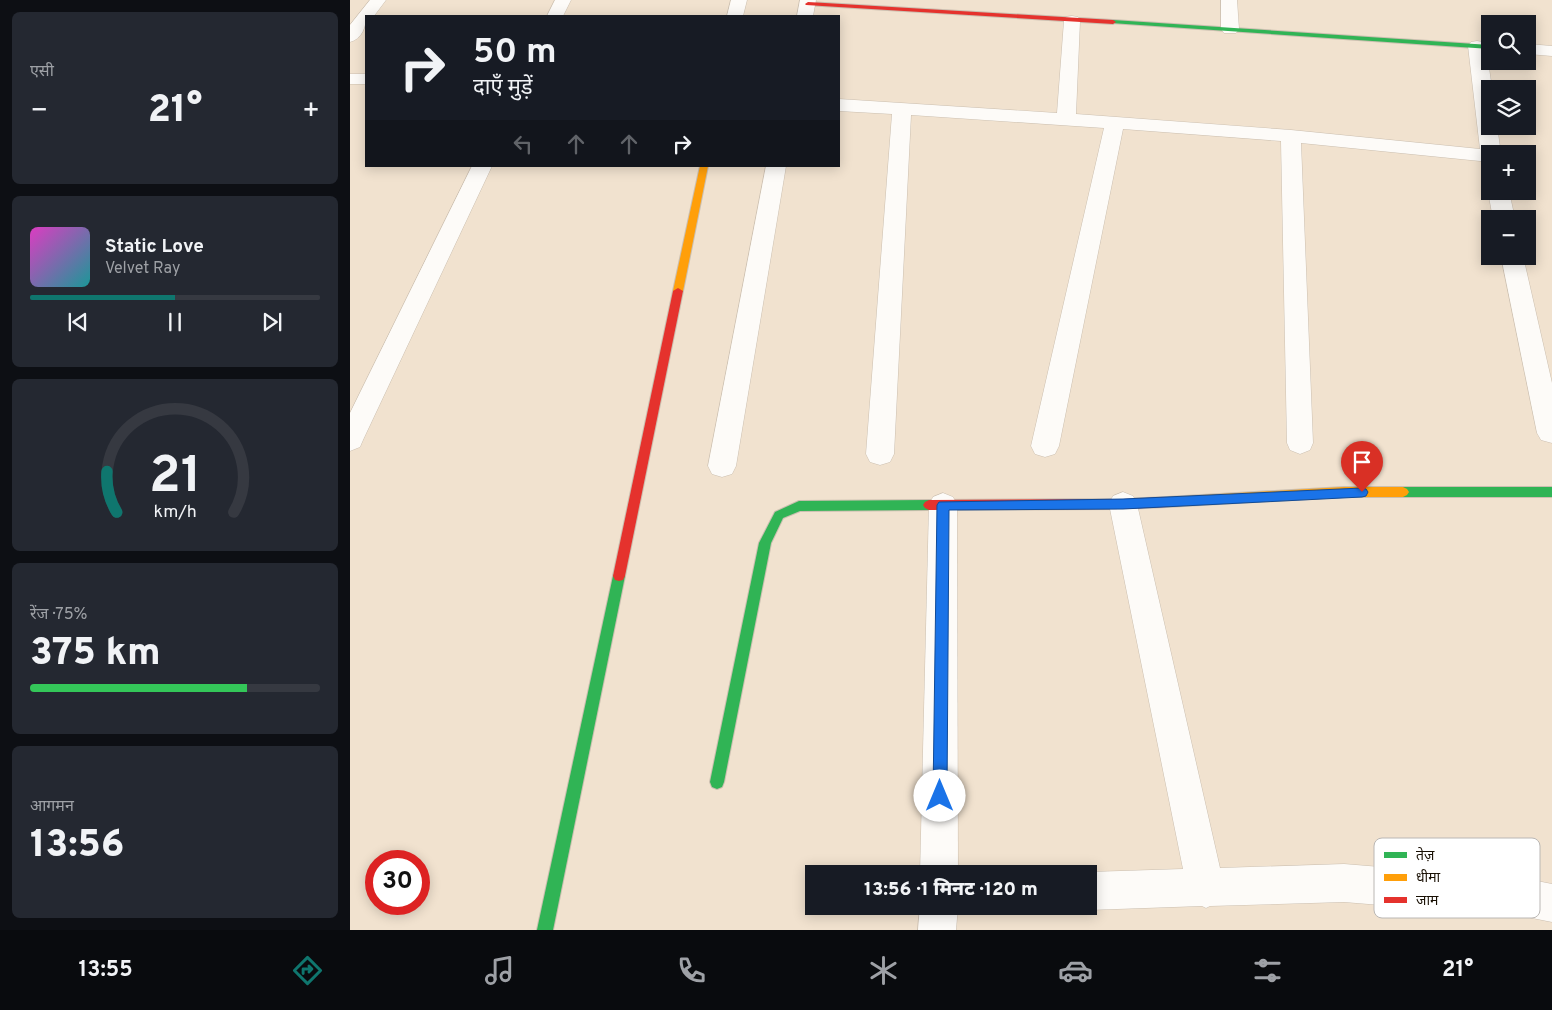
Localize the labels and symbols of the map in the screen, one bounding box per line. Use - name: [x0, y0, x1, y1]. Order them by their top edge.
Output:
- pin: [1341, 441, 1383, 492]
- position arrow: [913, 769, 965, 821]
- legend: [1374, 838, 1540, 918]
- text: तेज़: [1416, 846, 1435, 865]
- speed limit sign: 30: [365, 850, 430, 915]
- text: धीमा: [1416, 869, 1441, 887]
- text: जाम: [1416, 893, 1439, 910]

